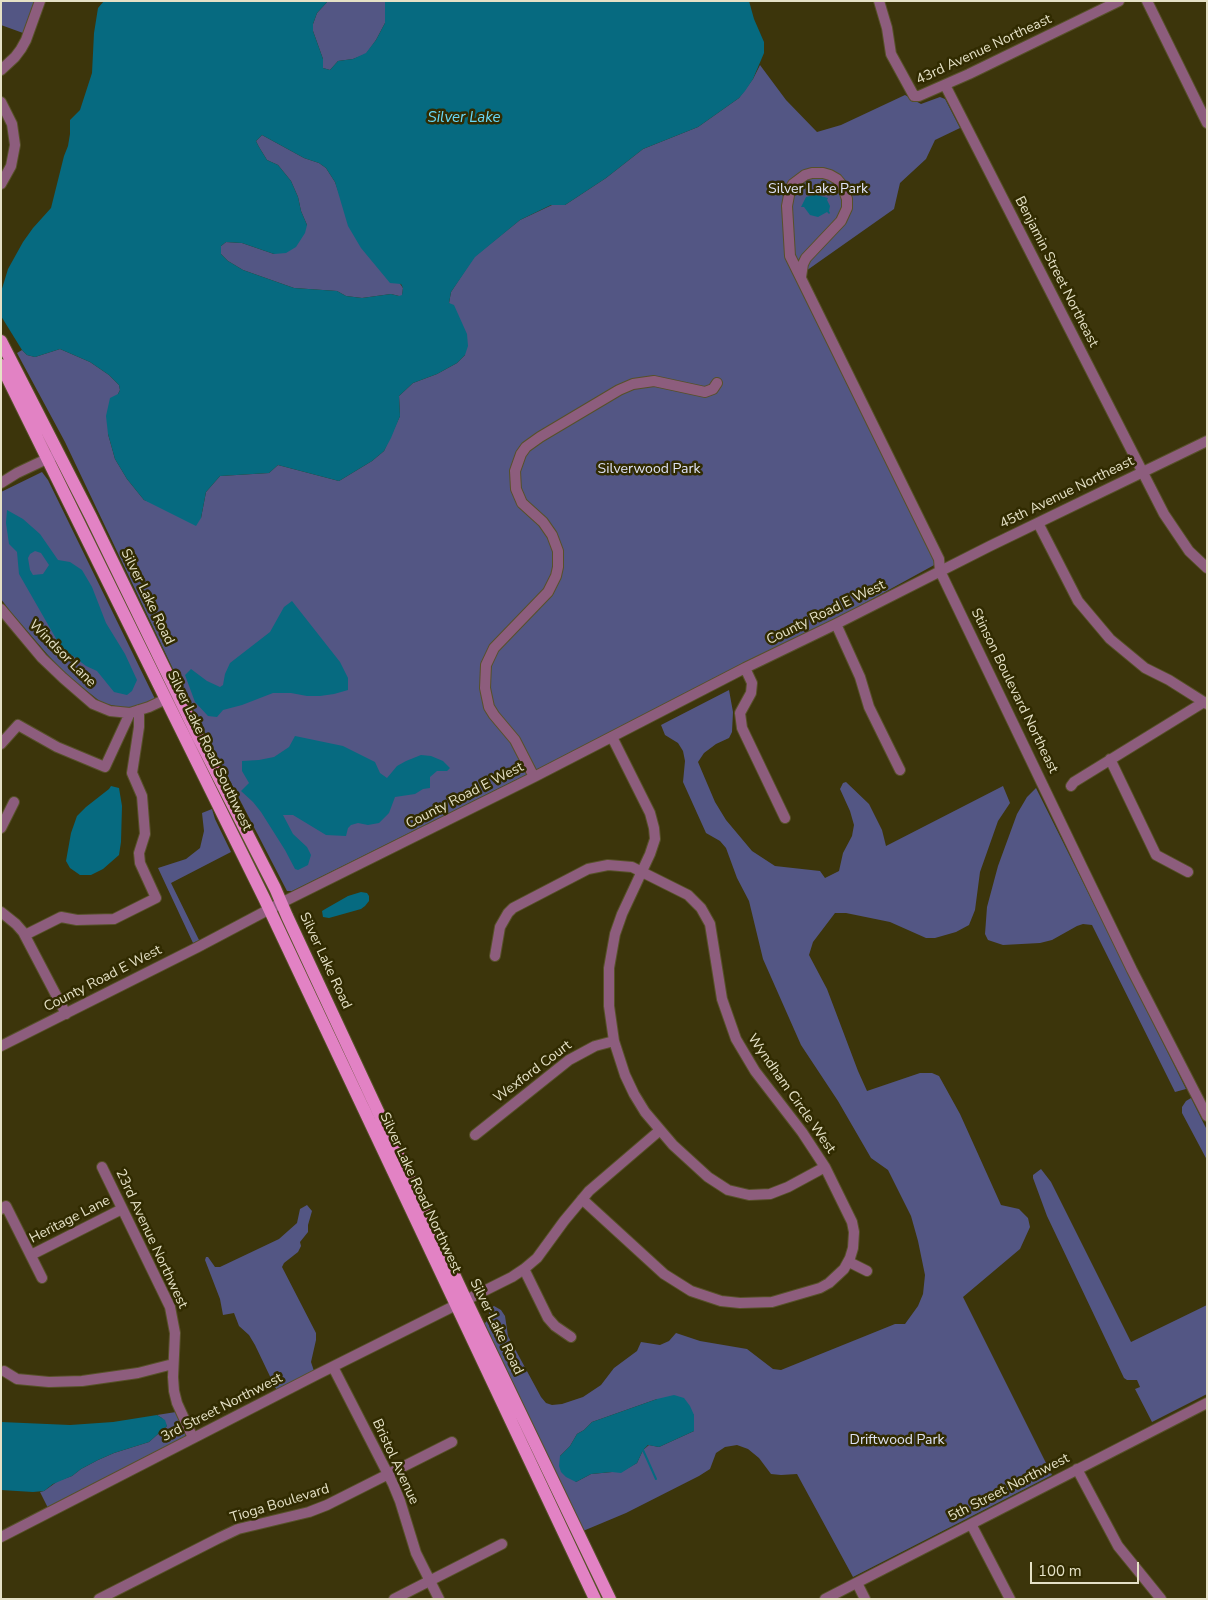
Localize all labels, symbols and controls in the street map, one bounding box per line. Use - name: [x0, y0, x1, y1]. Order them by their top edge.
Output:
- street label: 43rd Avenue Northeast: [914, 11, 1054, 89]
- water label: Silver Lake: [427, 109, 501, 127]
- park label: Silver Lake Park: [768, 182, 868, 198]
- street label: Benjamin Street Northeast: [1011, 194, 1101, 350]
- street label: 45th Avenue Northeast: [997, 453, 1137, 533]
- park label: Silverwood Park: [598, 462, 700, 478]
- street label: Silver Lake Road: [117, 546, 177, 648]
- street label: County Road E West: [764, 577, 888, 649]
- street label: Stinson Boulevard Northeast: [967, 606, 1061, 776]
- street label: Windsor Lane: [25, 617, 99, 691]
- street label: Silver Lake Road Southwest: [163, 668, 255, 834]
- street label: County Road E West: [403, 759, 527, 833]
- street label: Silver Lake Road: [295, 910, 355, 1012]
- street label: County Road E West: [41, 942, 165, 1016]
- street label: Wyndham Circle West: [743, 1031, 839, 1157]
- street label: Wexford Court: [491, 1037, 575, 1107]
- street label: Silver Lake Road Northwest: [375, 1110, 465, 1276]
- street label: 23rd Avenue Northwest: [111, 1167, 191, 1311]
- street label: Heritage Lane: [27, 1192, 113, 1248]
- street label: Silver Lake Road: [466, 1276, 526, 1378]
- street label: 3rd Street Northwest: [159, 1370, 285, 1446]
- street label: Bristol Avenue: [368, 1417, 422, 1507]
- park label: Driftwood Park: [850, 1433, 944, 1449]
- street label: 5th Street Northwest: [946, 1450, 1072, 1526]
- street label: Tioga Boulevard: [228, 1481, 332, 1527]
- scale bar: [1033, 1552, 1142, 1584]
- text: 100 m: [1038, 1561, 1082, 1581]

